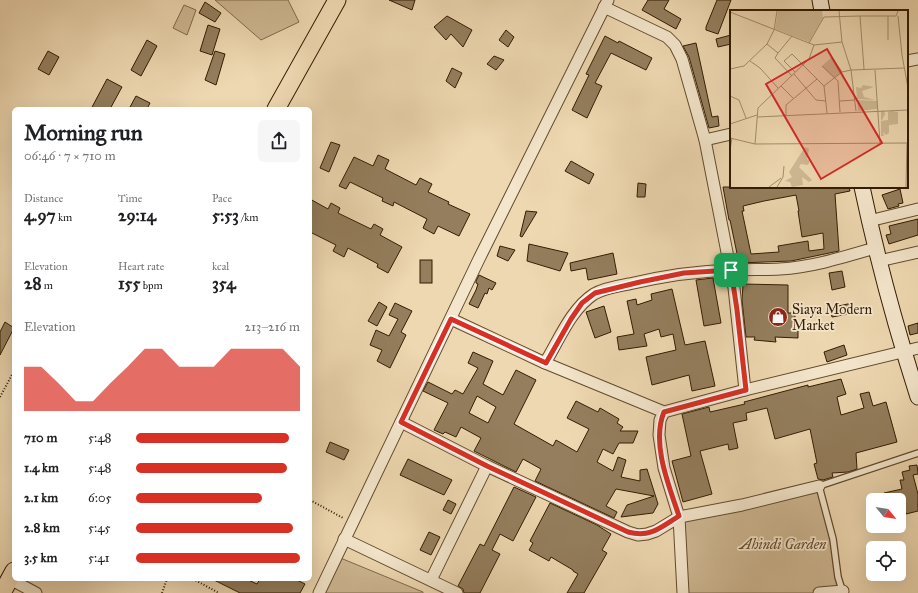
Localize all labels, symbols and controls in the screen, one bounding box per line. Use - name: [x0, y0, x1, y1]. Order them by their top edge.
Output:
- inset map: [730, 10, 908, 188]
- text: Morning run: [24, 119, 143, 146]
- button: share: [258, 120, 300, 162]
- text: 06:46 · 7 × 710 m: [24, 148, 116, 164]
- text: Distance: [24, 192, 63, 205]
- text: Time: [118, 192, 142, 205]
- text: Pace: [212, 192, 232, 205]
- text: 4.97: [24, 205, 56, 226]
- text: 29:14: [118, 205, 156, 226]
- text: 5:53: [212, 205, 239, 226]
- text: km: [56, 211, 72, 224]
- text: /km: [239, 211, 259, 224]
- pin: [714, 253, 748, 287]
- icon: arrive: [720, 259, 742, 281]
- text: Elevation: [24, 260, 68, 273]
- text: Heart rate: [118, 260, 164, 273]
- text: kcal: [212, 260, 229, 273]
- text: 28: [24, 273, 41, 294]
- text: 155: [118, 273, 140, 294]
- text: 354: [212, 273, 236, 294]
- text: m: [41, 279, 53, 292]
- text: bpm: [140, 279, 163, 292]
- place label: Siaya Modern Market: [792, 301, 873, 334]
- shop icon: Siaya Modern Market: [767, 306, 789, 328]
- text: Elevation: [24, 319, 76, 335]
- text: 213–216 m: [245, 319, 300, 335]
- text: 710 m: [24, 430, 57, 446]
- text: 5:48: [88, 430, 111, 446]
- text: 1.4 km: [24, 460, 59, 476]
- text: 5:48: [88, 460, 111, 476]
- text: 2.1 km: [24, 490, 58, 506]
- text: 6:05: [88, 490, 112, 506]
- north arrow: [866, 493, 906, 533]
- map controls: [866, 493, 906, 581]
- text: 2.8 km: [24, 520, 60, 536]
- text: 5:45: [88, 520, 111, 536]
- park label: Ahindi Garden: [738, 536, 827, 553]
- button: locate: [866, 541, 906, 581]
- text: 3.5 km: [24, 550, 58, 566]
- text: 5:41: [88, 550, 110, 566]

